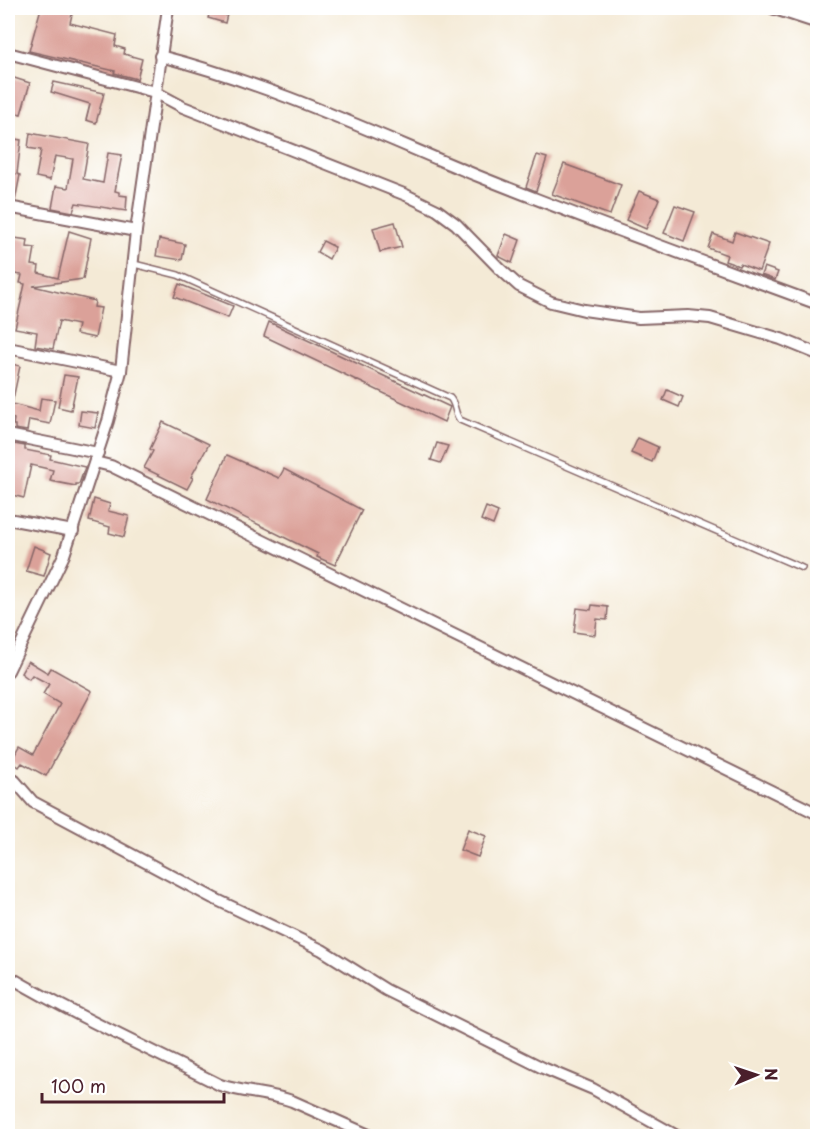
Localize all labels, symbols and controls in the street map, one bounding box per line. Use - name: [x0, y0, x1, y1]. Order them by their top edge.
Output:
- north arrow: [726, 1045, 786, 1105]
- scale bar: [42, 1066, 224, 1104]
- text: N: [760, 1068, 784, 1081]
- text: 100 m: [51, 1072, 106, 1099]

